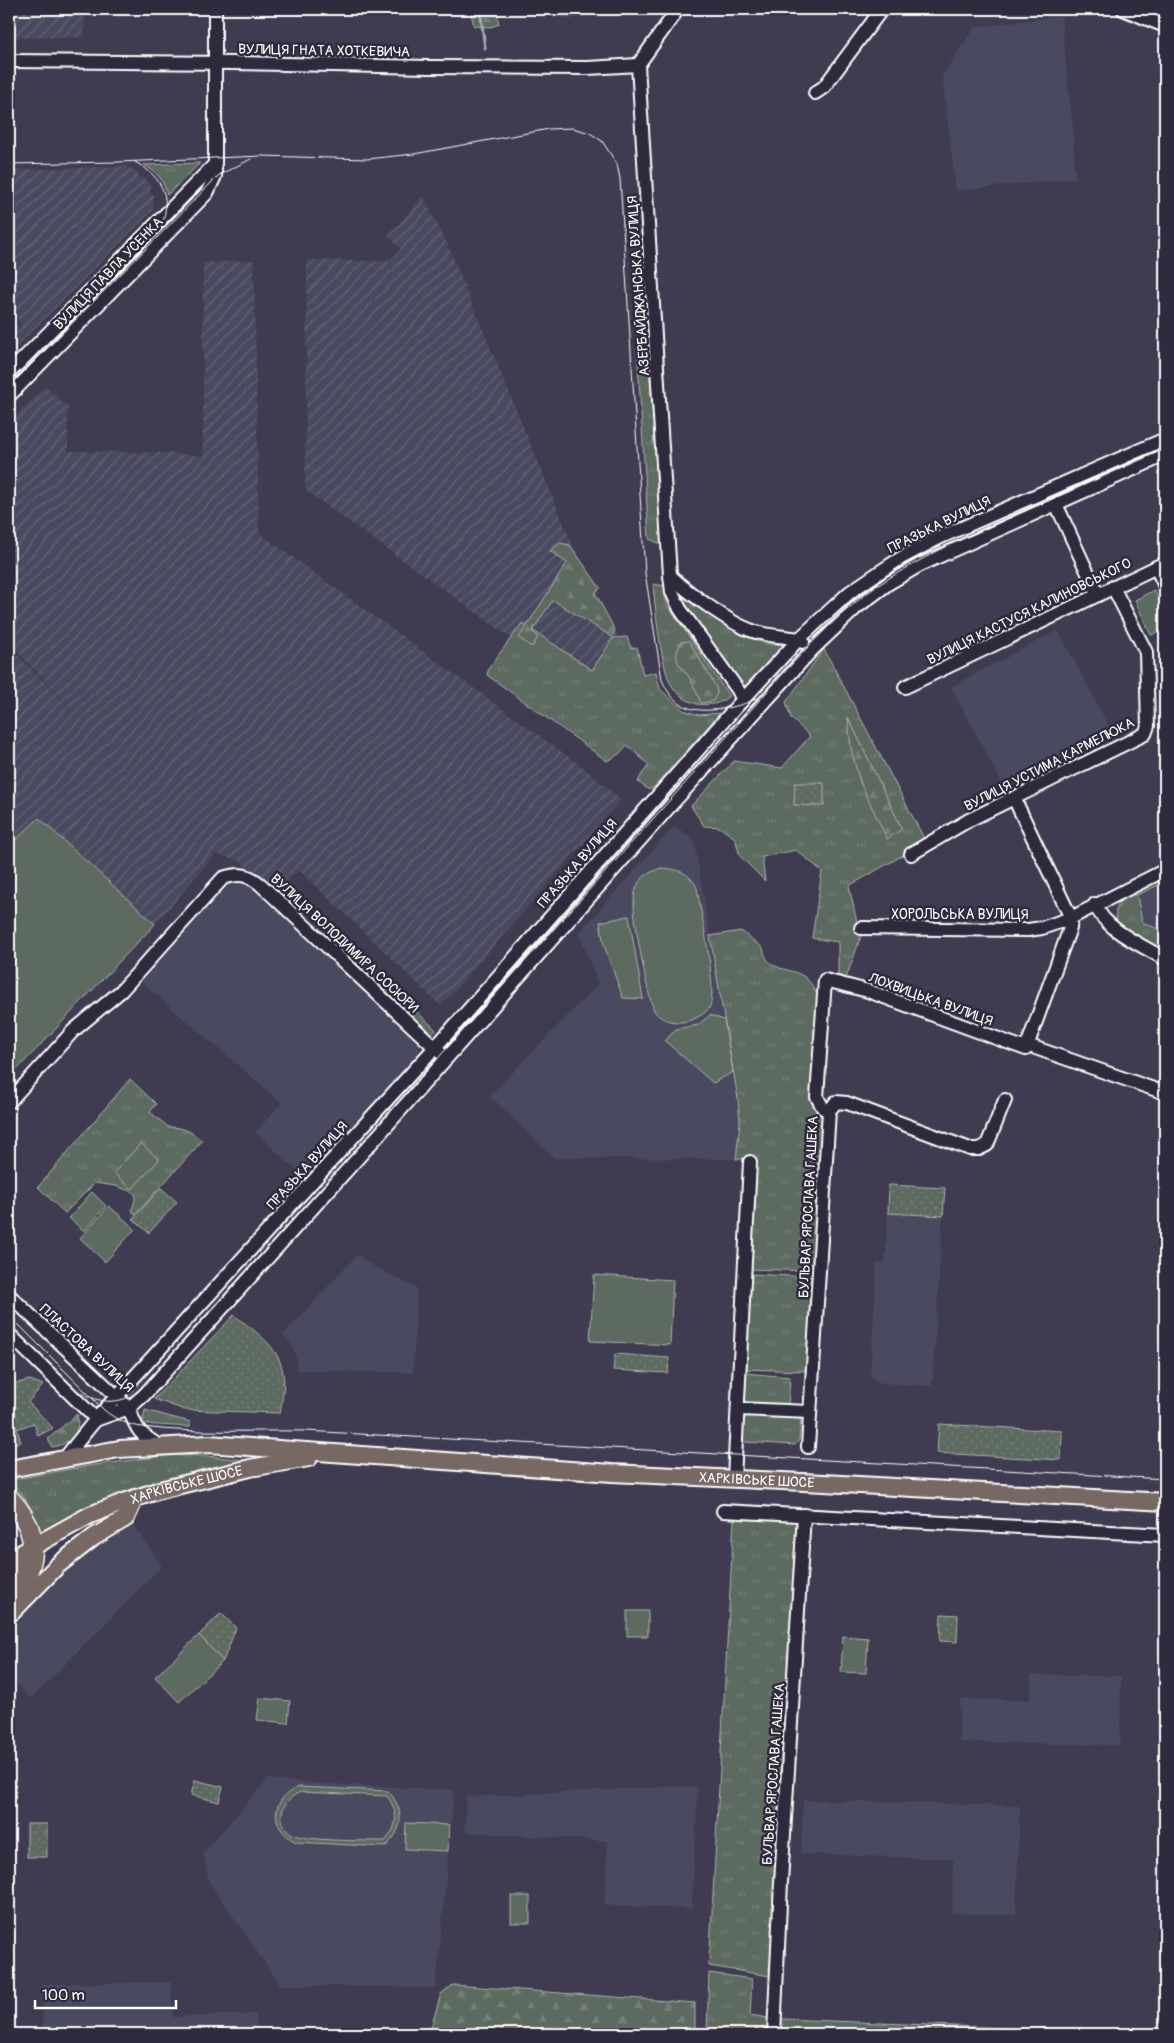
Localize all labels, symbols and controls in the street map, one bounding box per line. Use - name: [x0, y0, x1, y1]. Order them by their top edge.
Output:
- street label: ВУЛИЦЯ ГНАТА ХОТКЕВИЧА: [238, 40, 410, 61]
- street label: АЗЕРБАЙДЖАНСЬКА ВУЛИЦЯ: [624, 195, 653, 377]
- street label: ВУЛИЦЯ ПАВЛА УСЕНКА: [50, 213, 167, 333]
- street label: ПРАЗЬКА ВУЛИЦЯ: [885, 492, 994, 557]
- street label: ВУЛИЦЯ КАСТУСЯ КАЛИНОВСЬКОГО: [924, 554, 1134, 668]
- street label: ВУЛИЦЯ УСТИМА КАРМЕЛЮКА: [961, 714, 1137, 815]
- street label: ПРАЗЬКА ВУЛИЦЯ: [534, 815, 621, 911]
- street label: ВУЛИЦЯ ВОЛОДИМИРА СОСЮРИ: [267, 870, 422, 1017]
- street label: ХОРОЛЬСЬКА ВУЛИЦЯ: [891, 906, 1029, 923]
- street label: ЛОХВИЦЬКА ВУЛИЦЯ: [866, 969, 995, 1030]
- street label: БУЛЬВАР ЯРОСЛАВА ГАШЕКА: [795, 1116, 822, 1299]
- street label: ПРАЗЬКА ВУЛИЦЯ: [263, 1118, 351, 1213]
- street label: ПЛАСТОВА ВУЛИЦЯ: [36, 1300, 137, 1396]
- street label: ХАРКІВСЬКЕ ШОСЕ: [128, 1462, 244, 1508]
- street label: ХАРКІВСЬКЕ ШОСЕ: [699, 1469, 815, 1492]
- street label: БУЛЬВАР ЯРОСЛАВА ГАШЕКА: [759, 1682, 788, 1866]
- scale bar: [35, 1978, 176, 2010]
- text: 100 m: [42, 1986, 85, 2005]

